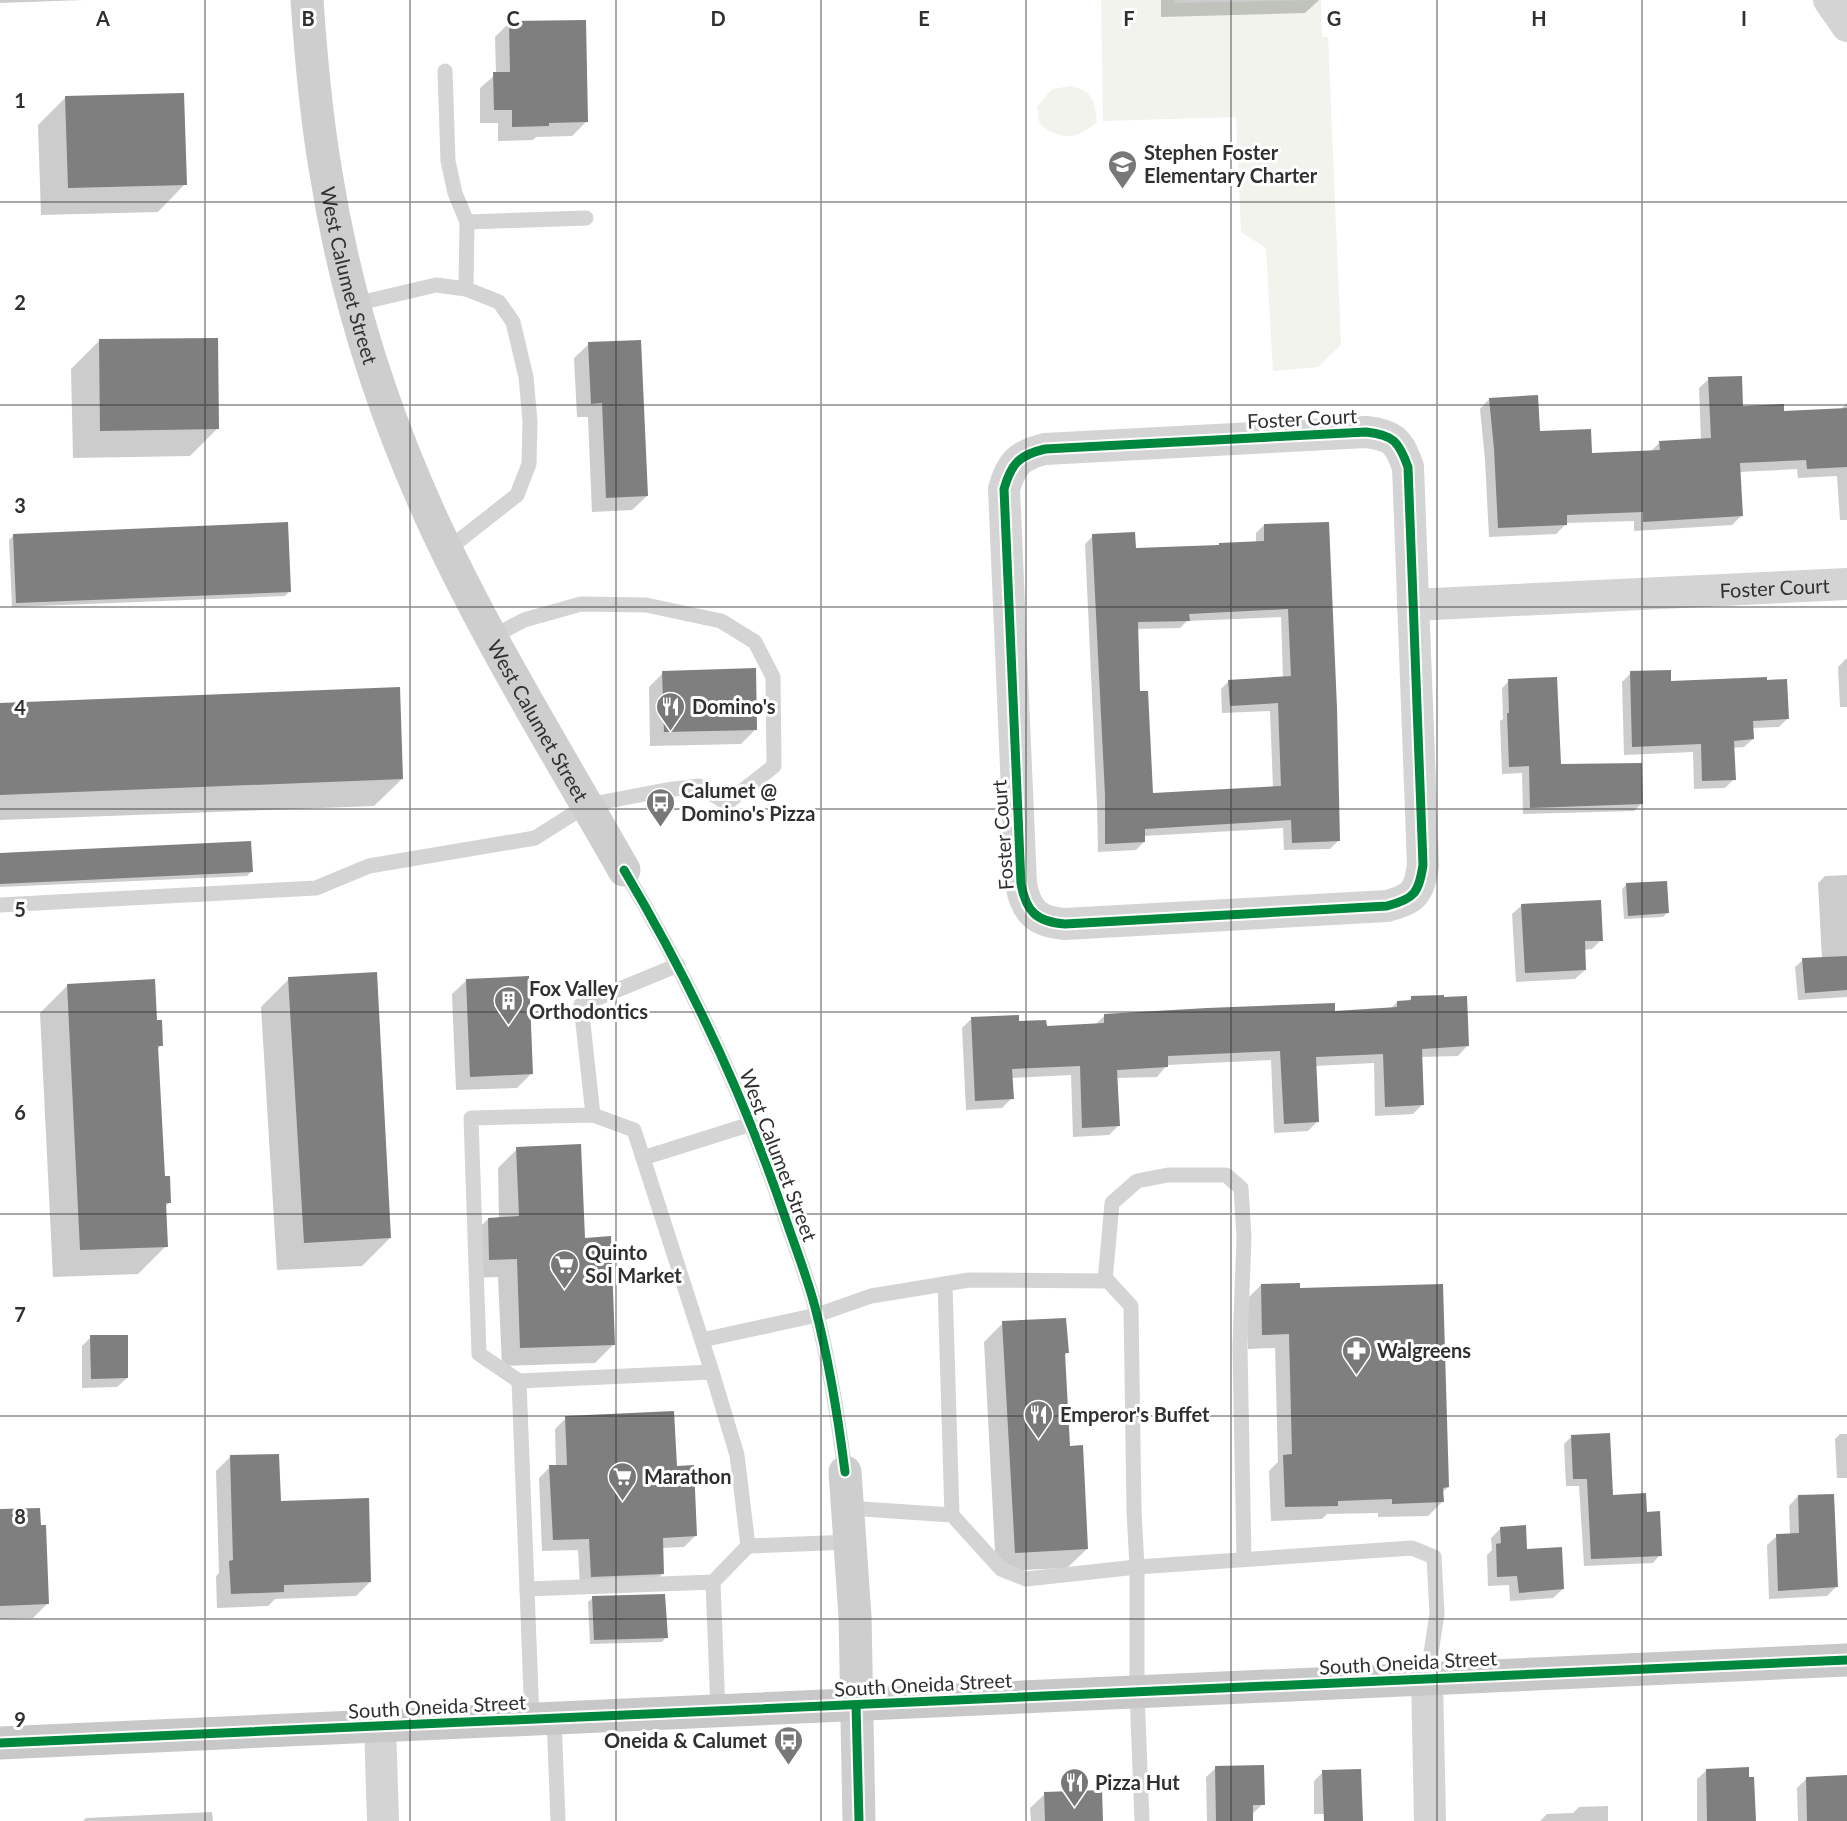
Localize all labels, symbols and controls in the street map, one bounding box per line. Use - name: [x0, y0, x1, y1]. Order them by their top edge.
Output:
- text: A: [95, 6, 110, 30]
- text: B: [301, 6, 315, 30]
- text: C: [506, 6, 520, 30]
- text: D: [710, 6, 726, 30]
- text: E: [918, 6, 930, 30]
- text: F: [1123, 6, 1135, 30]
- text: G: [1327, 6, 1341, 30]
- text: H: [1531, 6, 1547, 30]
- text: I: [1741, 6, 1747, 30]
- text: 1: [14, 88, 26, 112]
- place label: Stephen Foster Elementary Charter: [1144, 140, 1318, 187]
- school or university icon: Stephen Foster Elementary Charter: [1107, 148, 1139, 190]
- street label: West Calumet Street: [316, 184, 383, 367]
- text: 2: [14, 290, 26, 314]
- street label: Foster Court: [1246, 403, 1358, 433]
- text: 3: [14, 493, 26, 517]
- street label: Foster Court: [1719, 573, 1830, 602]
- street label: West Calumet Street: [483, 635, 594, 806]
- restaurant icon: Domino's: [655, 690, 687, 732]
- place label: Domino's: [692, 694, 776, 718]
- text: 4: [14, 695, 26, 719]
- place label: Calumet @ Domino's Pizza: [681, 778, 815, 825]
- street label: Foster Court: [986, 779, 1018, 891]
- bus stop icon: Calumet @ Domino's Pizza: [644, 786, 676, 828]
- text: 5: [14, 897, 26, 921]
- place label: Fox Valley Orthodontics: [529, 976, 648, 1023]
- building icon: Fox Valley Orthodontics: [492, 984, 524, 1026]
- street label: West Calumet Street: [735, 1066, 823, 1244]
- text: 6: [14, 1100, 26, 1124]
- place label: Quinto Sol Market: [585, 1240, 682, 1287]
- supermarket icon: Quinto Sol Market: [548, 1248, 580, 1290]
- text: 7: [14, 1302, 26, 1326]
- pharmacy icon: Walgreens: [1340, 1334, 1372, 1376]
- place label: Walgreens: [1377, 1338, 1471, 1362]
- restaurant icon: Emperor's Buffet: [1023, 1398, 1055, 1440]
- place label: Emperor's Buffet: [1060, 1402, 1210, 1426]
- supermarket icon: Marathon: [607, 1460, 639, 1502]
- place label: Marathon: [644, 1464, 732, 1488]
- text: 8: [14, 1504, 26, 1528]
- street label: South Oneida Street: [1319, 1645, 1497, 1679]
- street label: South Oneida Street: [834, 1667, 1012, 1701]
- street label: South Oneida Street: [348, 1689, 526, 1723]
- text: 9: [14, 1707, 26, 1731]
- bus stop icon: Oneida & Calumet: [772, 1724, 804, 1766]
- place label: Oneida & Calumet: [604, 1728, 768, 1752]
- restaurant icon: Pizza Hut: [1058, 1766, 1090, 1808]
- place label: Pizza Hut: [1095, 1770, 1180, 1794]

